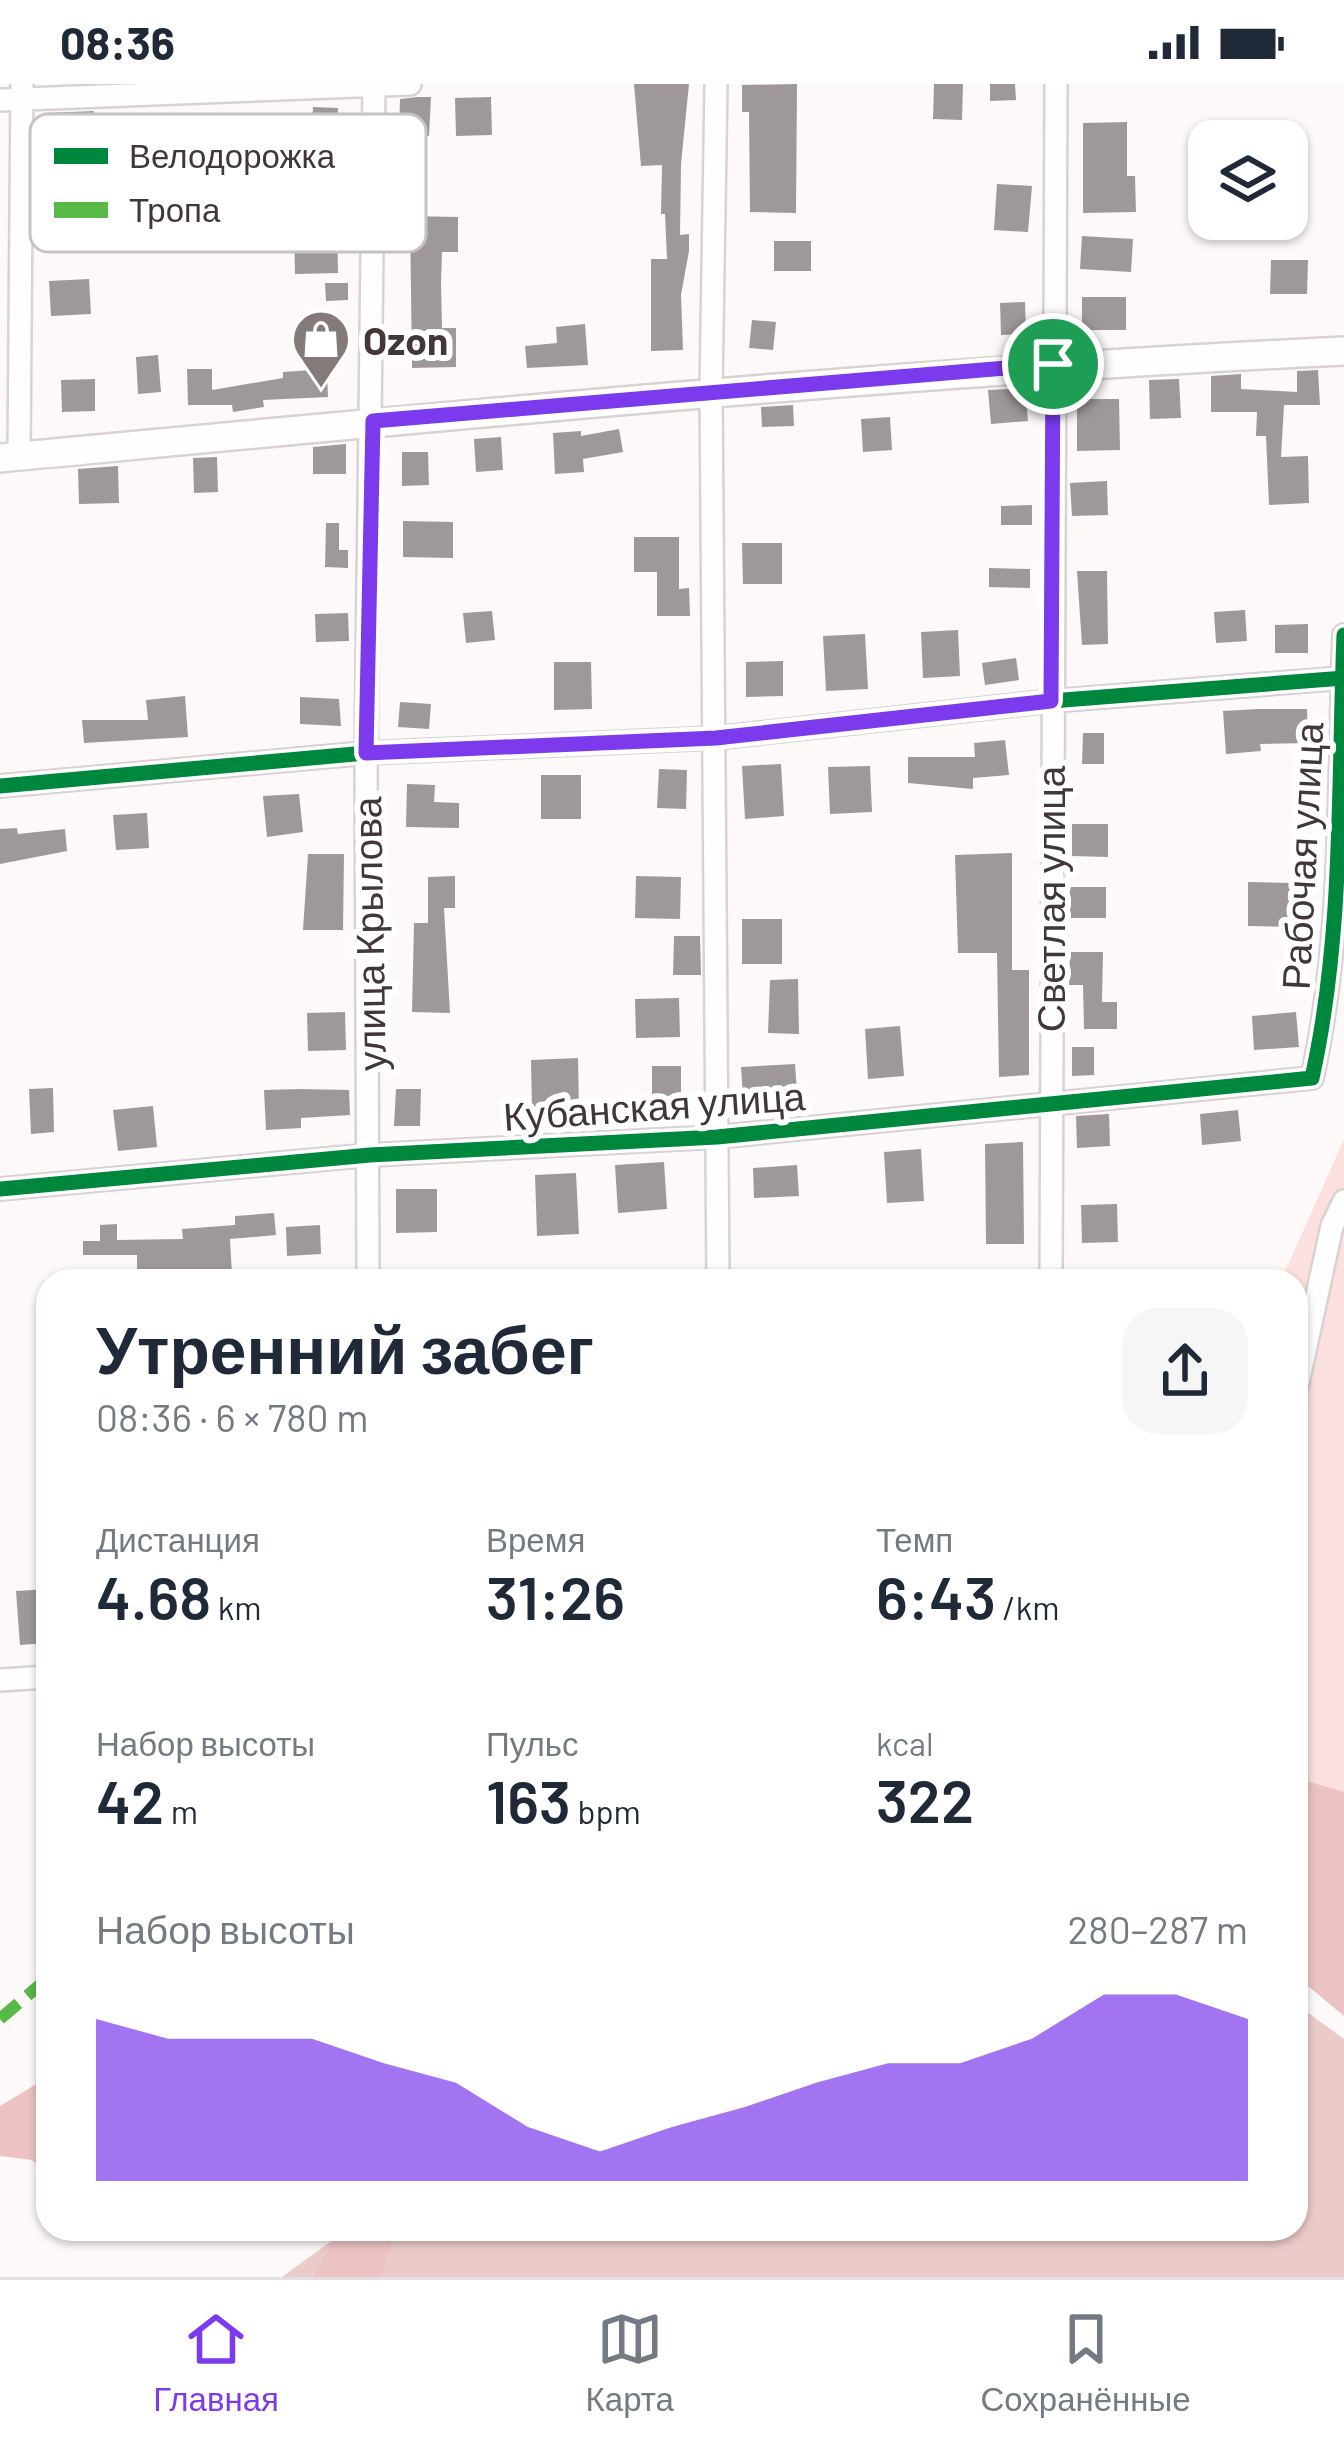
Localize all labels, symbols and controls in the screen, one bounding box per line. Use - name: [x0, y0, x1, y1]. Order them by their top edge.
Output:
- text: 08:36: [60, 15, 175, 69]
- legend: [30, 114, 426, 252]
- map controls: [1188, 120, 1308, 240]
- button: layers: [1188, 120, 1308, 240]
- text: Велодорожка: [129, 135, 336, 175]
- text: Тропа: [129, 189, 221, 229]
- shop icon: Ozon: [290, 308, 352, 390]
- pin: [1002, 313, 1104, 415]
- place label: Ozon: [363, 316, 448, 363]
- icon: arrive: [1020, 331, 1086, 397]
- street label: Рабочая улица: [1271, 721, 1331, 991]
- street label: Светлая улица: [1026, 765, 1073, 1032]
- street label: улица Крылова: [342, 796, 394, 1072]
- street label: Кубанская улица: [501, 1071, 807, 1139]
- text: Утренний забег: [96, 1308, 594, 1387]
- button: share: [1122, 1308, 1248, 1434]
- text: 08:36 · 6 × 780 m: [96, 1393, 369, 1440]
- text: Дистанция: [96, 1519, 260, 1559]
- text: Время: [486, 1519, 585, 1559]
- text: Темп: [876, 1519, 953, 1559]
- text: 4.68: [96, 1560, 211, 1632]
- text: 31:26: [486, 1560, 625, 1632]
- text: 6:43: [876, 1560, 996, 1632]
- text: km: [211, 1587, 262, 1627]
- text: /km: [996, 1587, 1060, 1627]
- text: Набор высоты: [96, 1723, 315, 1763]
- text: Пульс: [486, 1723, 578, 1763]
- text: kcal: [876, 1723, 934, 1763]
- text: 322: [876, 1763, 974, 1835]
- text: 42: [96, 1764, 164, 1836]
- text: 163: [486, 1764, 571, 1836]
- text: m: [164, 1791, 198, 1831]
- text: bpm: [571, 1791, 641, 1831]
- text: Набор высоты: [96, 1905, 355, 1952]
- text: 280–287 m: [1067, 1905, 1248, 1952]
- tab: Главная: [153, 2306, 279, 2419]
- tab: Карта: [586, 2306, 674, 2419]
- tab: Сохранённые: [981, 2306, 1191, 2419]

